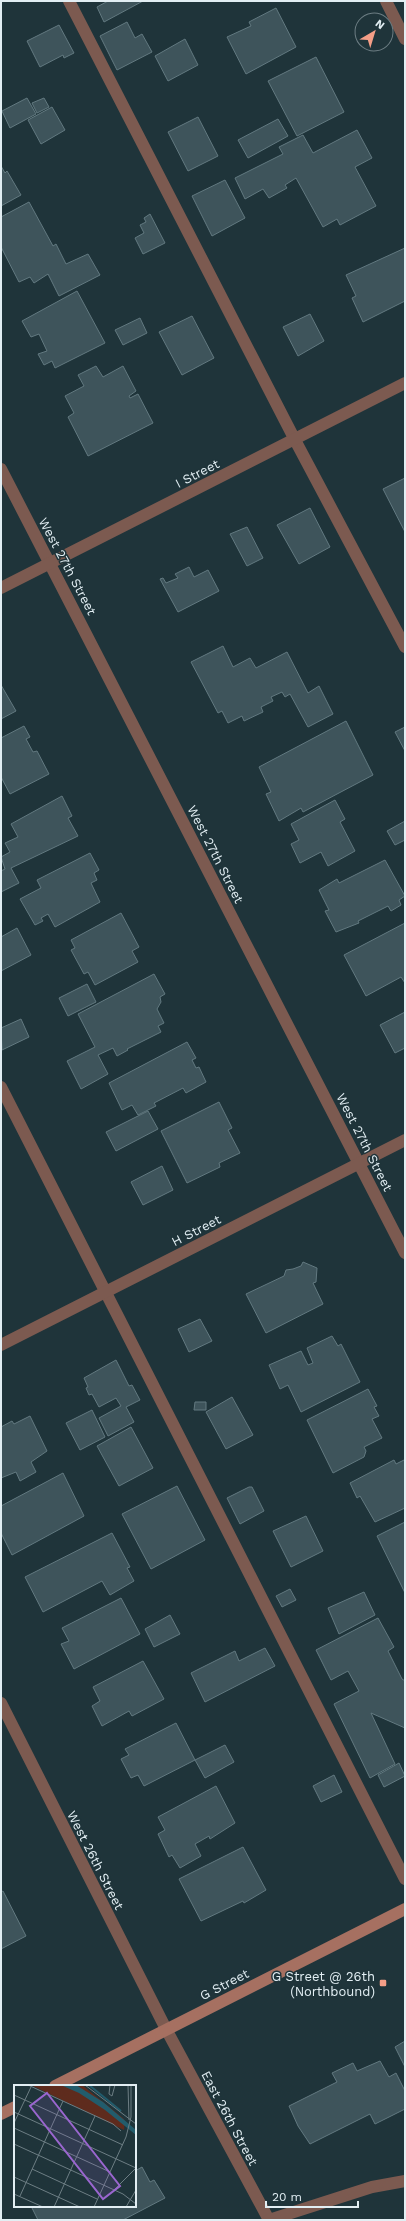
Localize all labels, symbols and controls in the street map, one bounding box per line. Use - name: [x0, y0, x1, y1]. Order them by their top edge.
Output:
- north arrow: [354, 12, 394, 52]
- text: N: [373, 17, 387, 32]
- street label: I Street: [173, 456, 222, 491]
- street label: West 27th Street: [36, 515, 100, 618]
- street label: West 27th Street: [184, 803, 247, 906]
- street label: West 27th Street: [333, 1091, 396, 1194]
- street label: H Street: [169, 1211, 224, 1249]
- street label: West 26th Street: [64, 1808, 127, 1913]
- street label: G Street: [197, 1965, 252, 2003]
- place label: G Street @ 26th (Northbound): [272, 1969, 375, 1999]
- marker: G Street @ 26th (Northbound): [378, 1978, 388, 1988]
- street label: East 26th Street: [198, 2068, 261, 2169]
- inset map: [14, 2085, 136, 2207]
- scale bar: [266, 2183, 358, 2209]
- text: 20 m: [272, 2190, 302, 2204]

